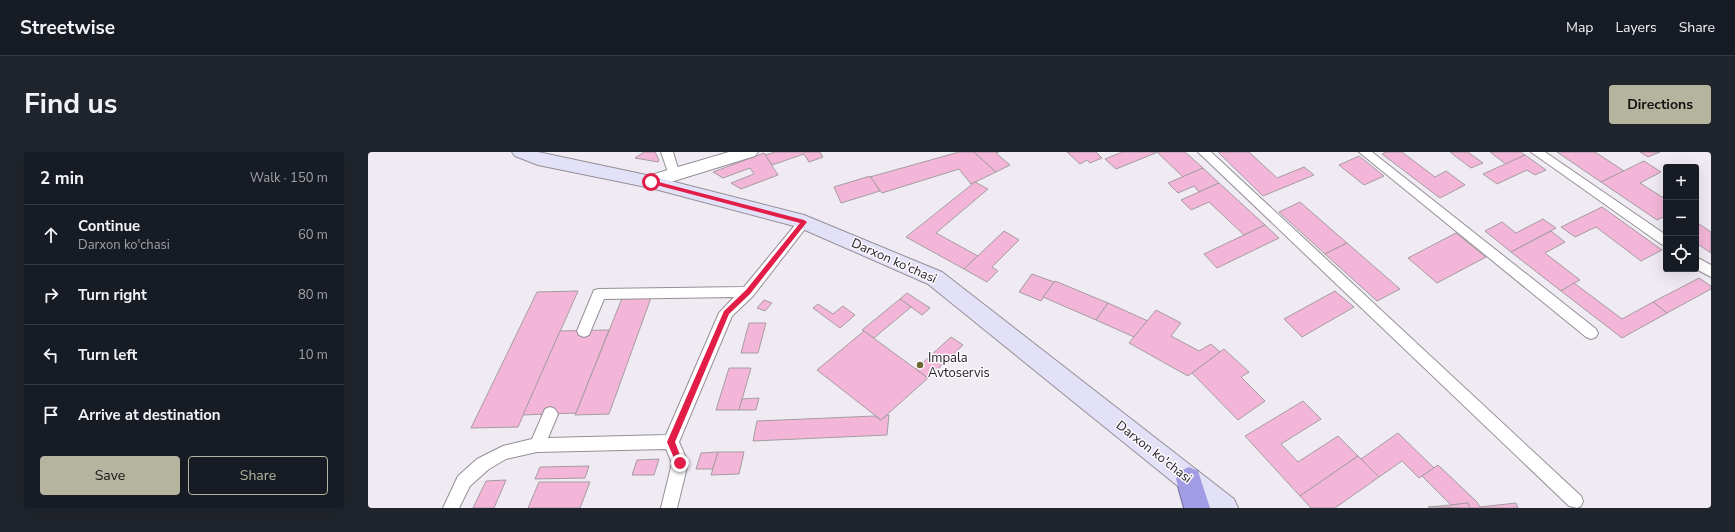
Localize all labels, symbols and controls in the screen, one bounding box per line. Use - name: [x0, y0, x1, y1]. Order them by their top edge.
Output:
- text: Streetwise: [20, 15, 115, 41]
- text: Map: [1566, 18, 1593, 37]
- text: Layers: [1615, 18, 1657, 37]
- text: Share: [1679, 18, 1715, 37]
- text: Find us: [24, 85, 118, 123]
- button: Directions: [1609, 85, 1711, 124]
- map controls: [1663, 164, 1699, 272]
- button: +: [1663, 164, 1699, 200]
- text: 2 min: [40, 167, 84, 190]
- text: Walk · 150 m: [250, 169, 328, 187]
- route start: [642, 173, 660, 191]
- button: −: [1663, 200, 1699, 236]
- text: Continue: [78, 216, 140, 236]
- icon: ahead: [40, 224, 62, 246]
- text: 60 m: [298, 226, 328, 244]
- street label: Darxon ko'chasi: [848, 234, 940, 288]
- text: Darxon ko'chasi: [78, 236, 170, 254]
- button: locate: [1663, 236, 1699, 272]
- icon: right: [40, 284, 62, 306]
- text: Turn right: [78, 285, 147, 305]
- text: 80 m: [298, 286, 328, 304]
- icon: left: [40, 344, 62, 366]
- text: Turn left: [78, 345, 137, 365]
- text: 10 m: [298, 346, 328, 364]
- place label: Impala Avtoservis: [928, 349, 990, 382]
- marker: Impala Avtoservis: [915, 360, 925, 370]
- icon: arrive: [40, 404, 62, 426]
- text: Arrive at destination: [78, 405, 221, 425]
- street label: Darxon ko'chasi: [1112, 417, 1196, 487]
- route end: [671, 454, 689, 472]
- button: Save: [40, 456, 180, 495]
- button: Share: [188, 456, 328, 495]

